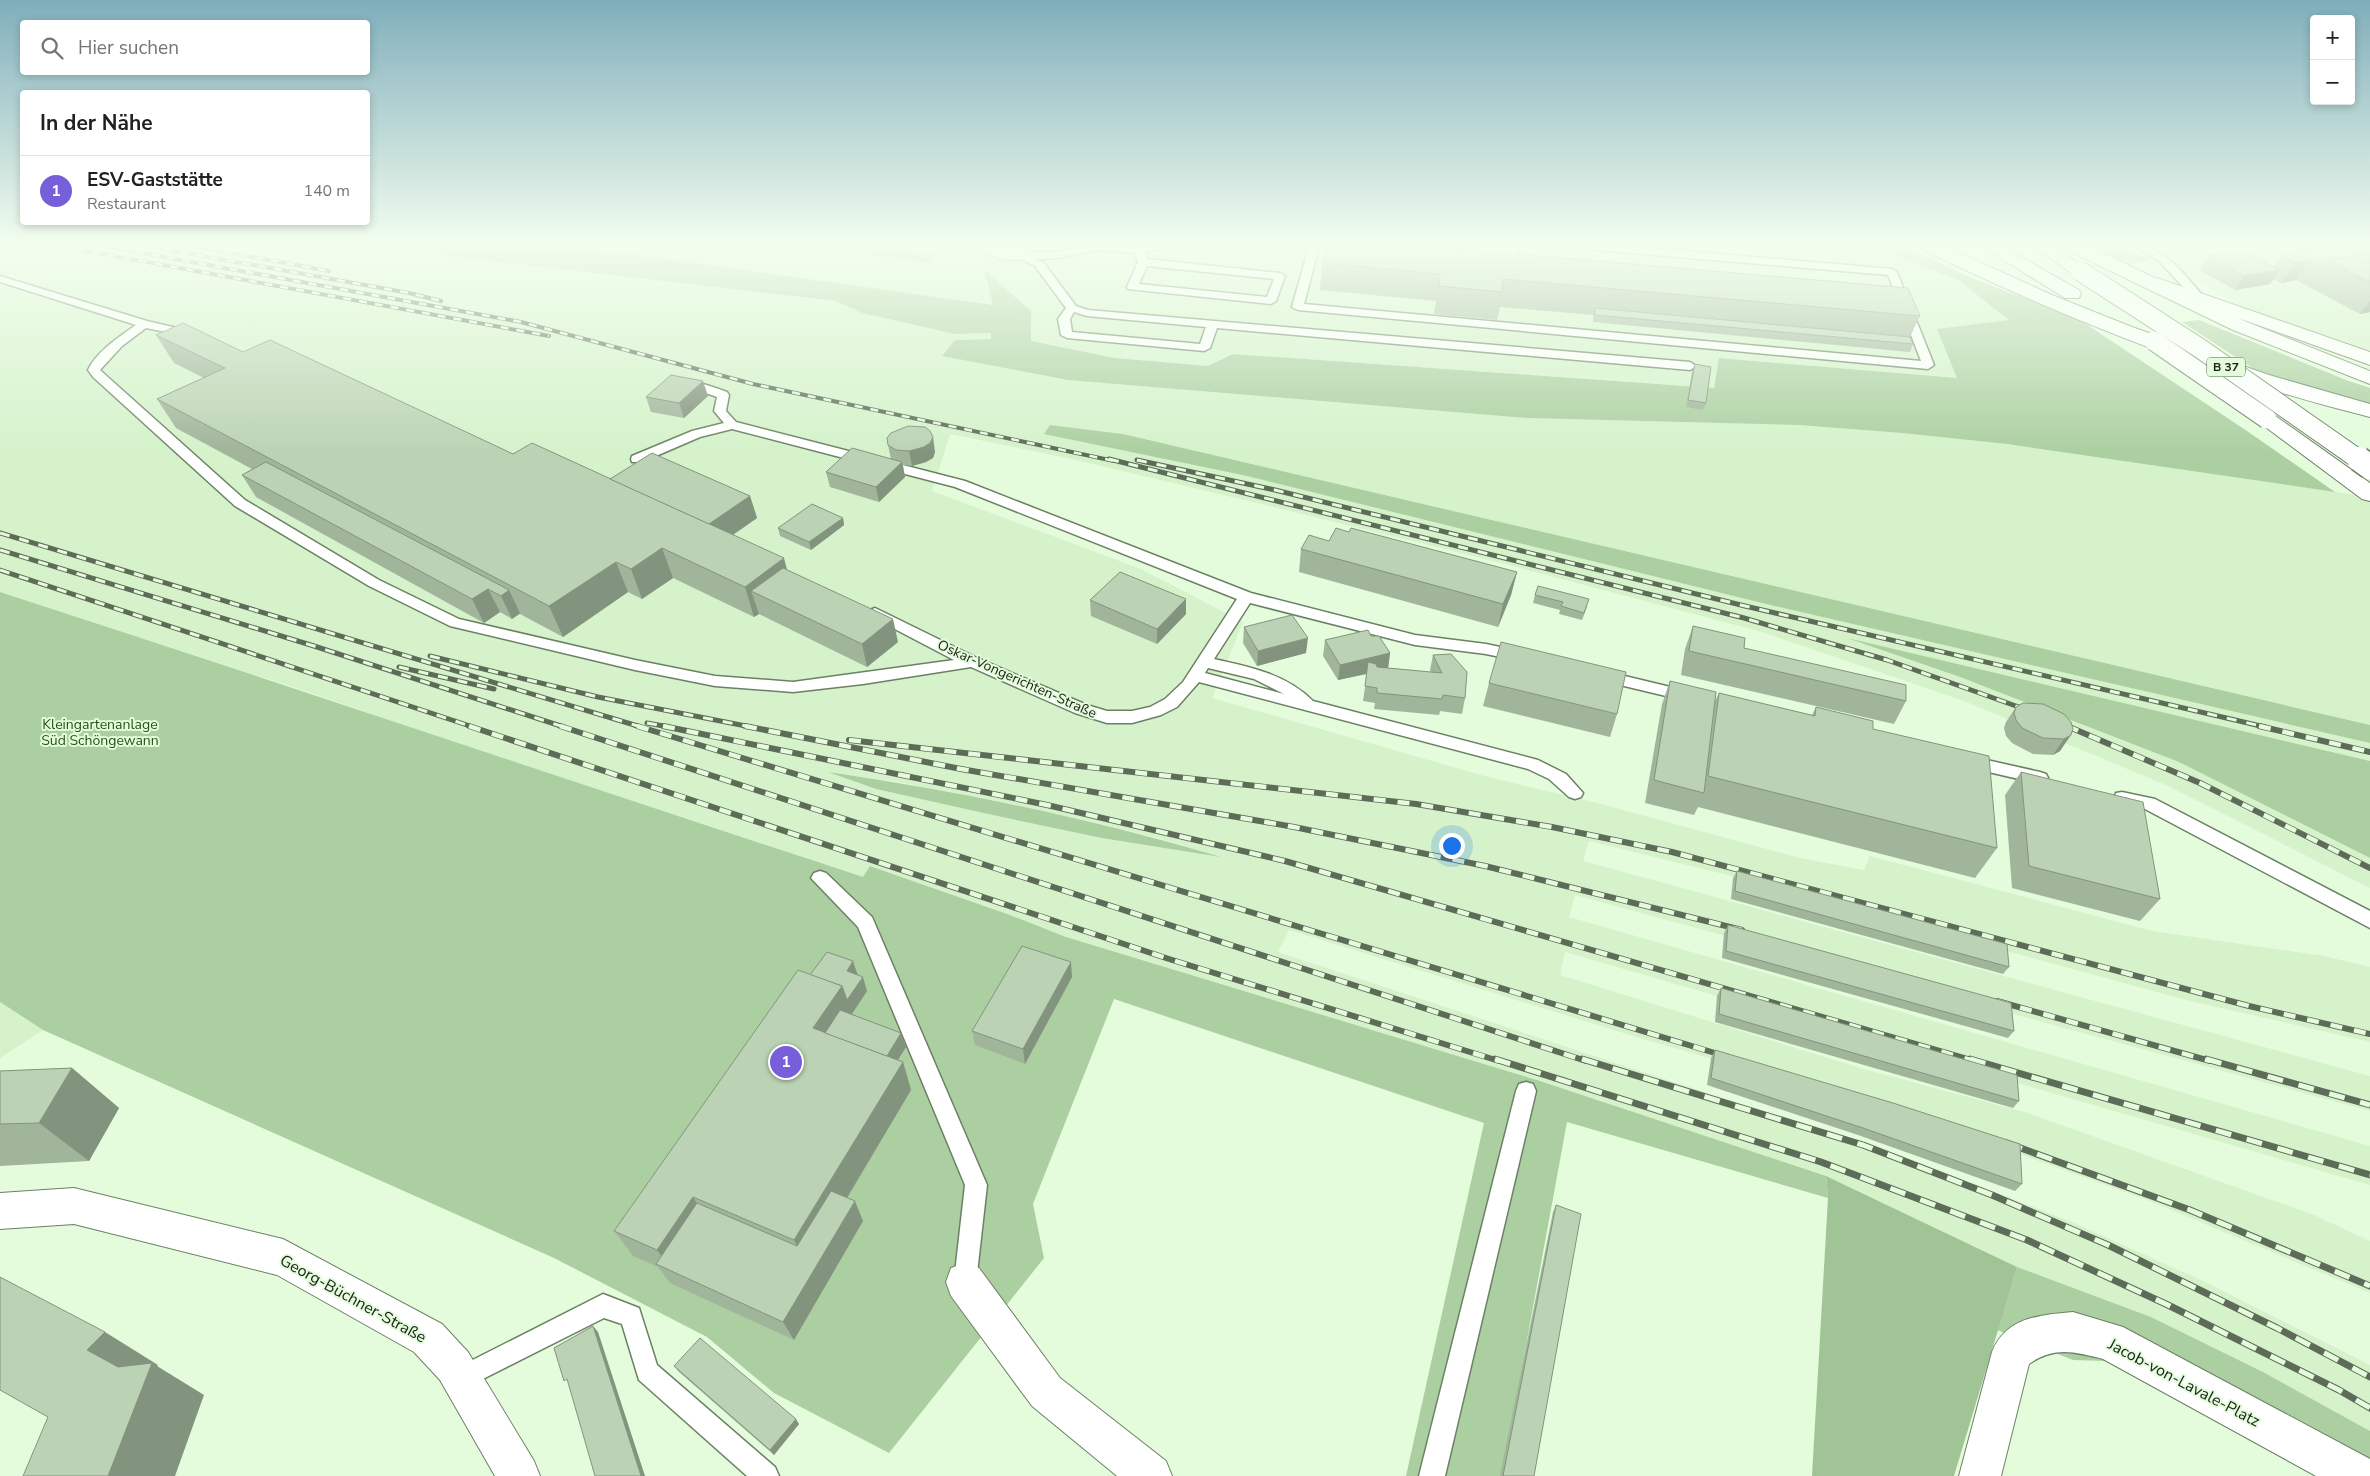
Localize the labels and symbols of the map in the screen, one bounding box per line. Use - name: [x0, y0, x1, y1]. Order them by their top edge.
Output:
- road number: B 37: [2207, 358, 2245, 377]
- street label: Oskar-Vongerichten-Straße: [934, 635, 1100, 723]
- park label: Kleingartenanlage Süd Schöngewann: [41, 715, 159, 750]
- your location: [1439, 833, 1465, 859]
- pin: 1: [770, 1043, 802, 1081]
- street label: Georg-Büchner-Straße: [276, 1250, 430, 1348]
- street label: Jacob-von-Lavale-Platz: [2103, 1333, 2264, 1432]

